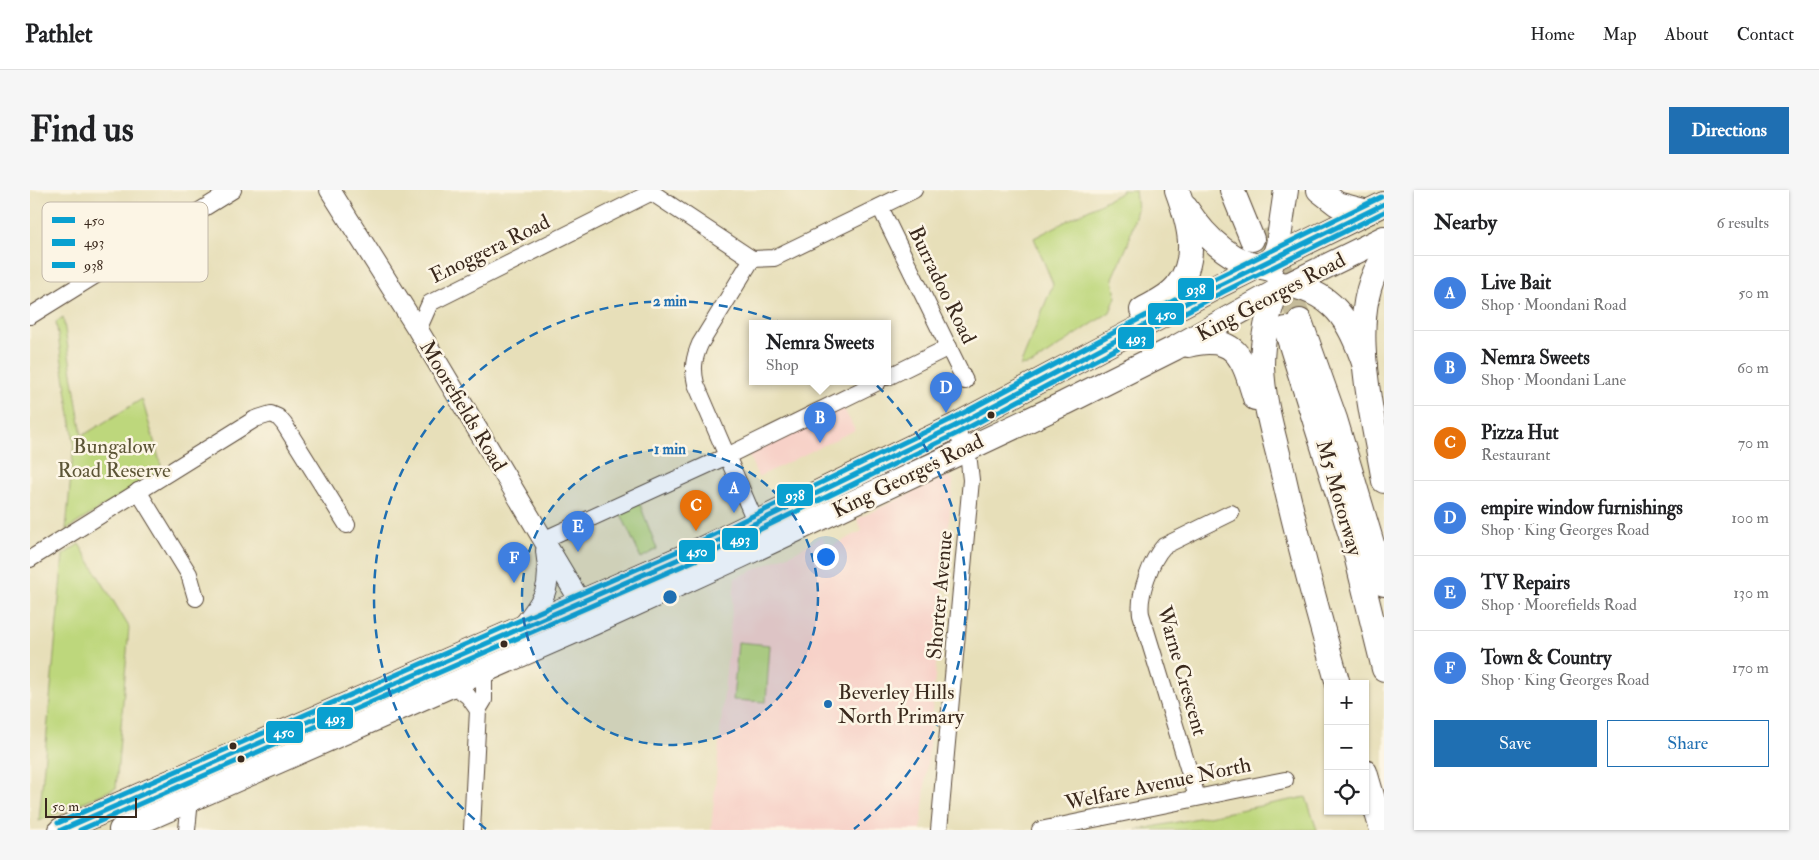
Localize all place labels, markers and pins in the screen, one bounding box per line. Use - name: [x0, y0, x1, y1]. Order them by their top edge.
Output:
- pin: D: [930, 372, 962, 413]
- pin: B: [804, 402, 836, 443]
- unlabelled marker: [986, 410, 996, 420]
- pin: A: [718, 472, 750, 513]
- pin: C: [680, 490, 712, 531]
- pin: E: [562, 511, 594, 552]
- pin: F: [498, 542, 530, 583]
- centre of rings: [661, 588, 679, 606]
- unlabelled marker: [499, 639, 509, 649]
- place label: Beverley Hills North Primary: [838, 679, 965, 730]
- marker: Beverley Hills North Primary: [822, 698, 834, 710]
- unlabelled marker: [228, 741, 238, 751]
- unlabelled marker: [236, 754, 246, 764]

